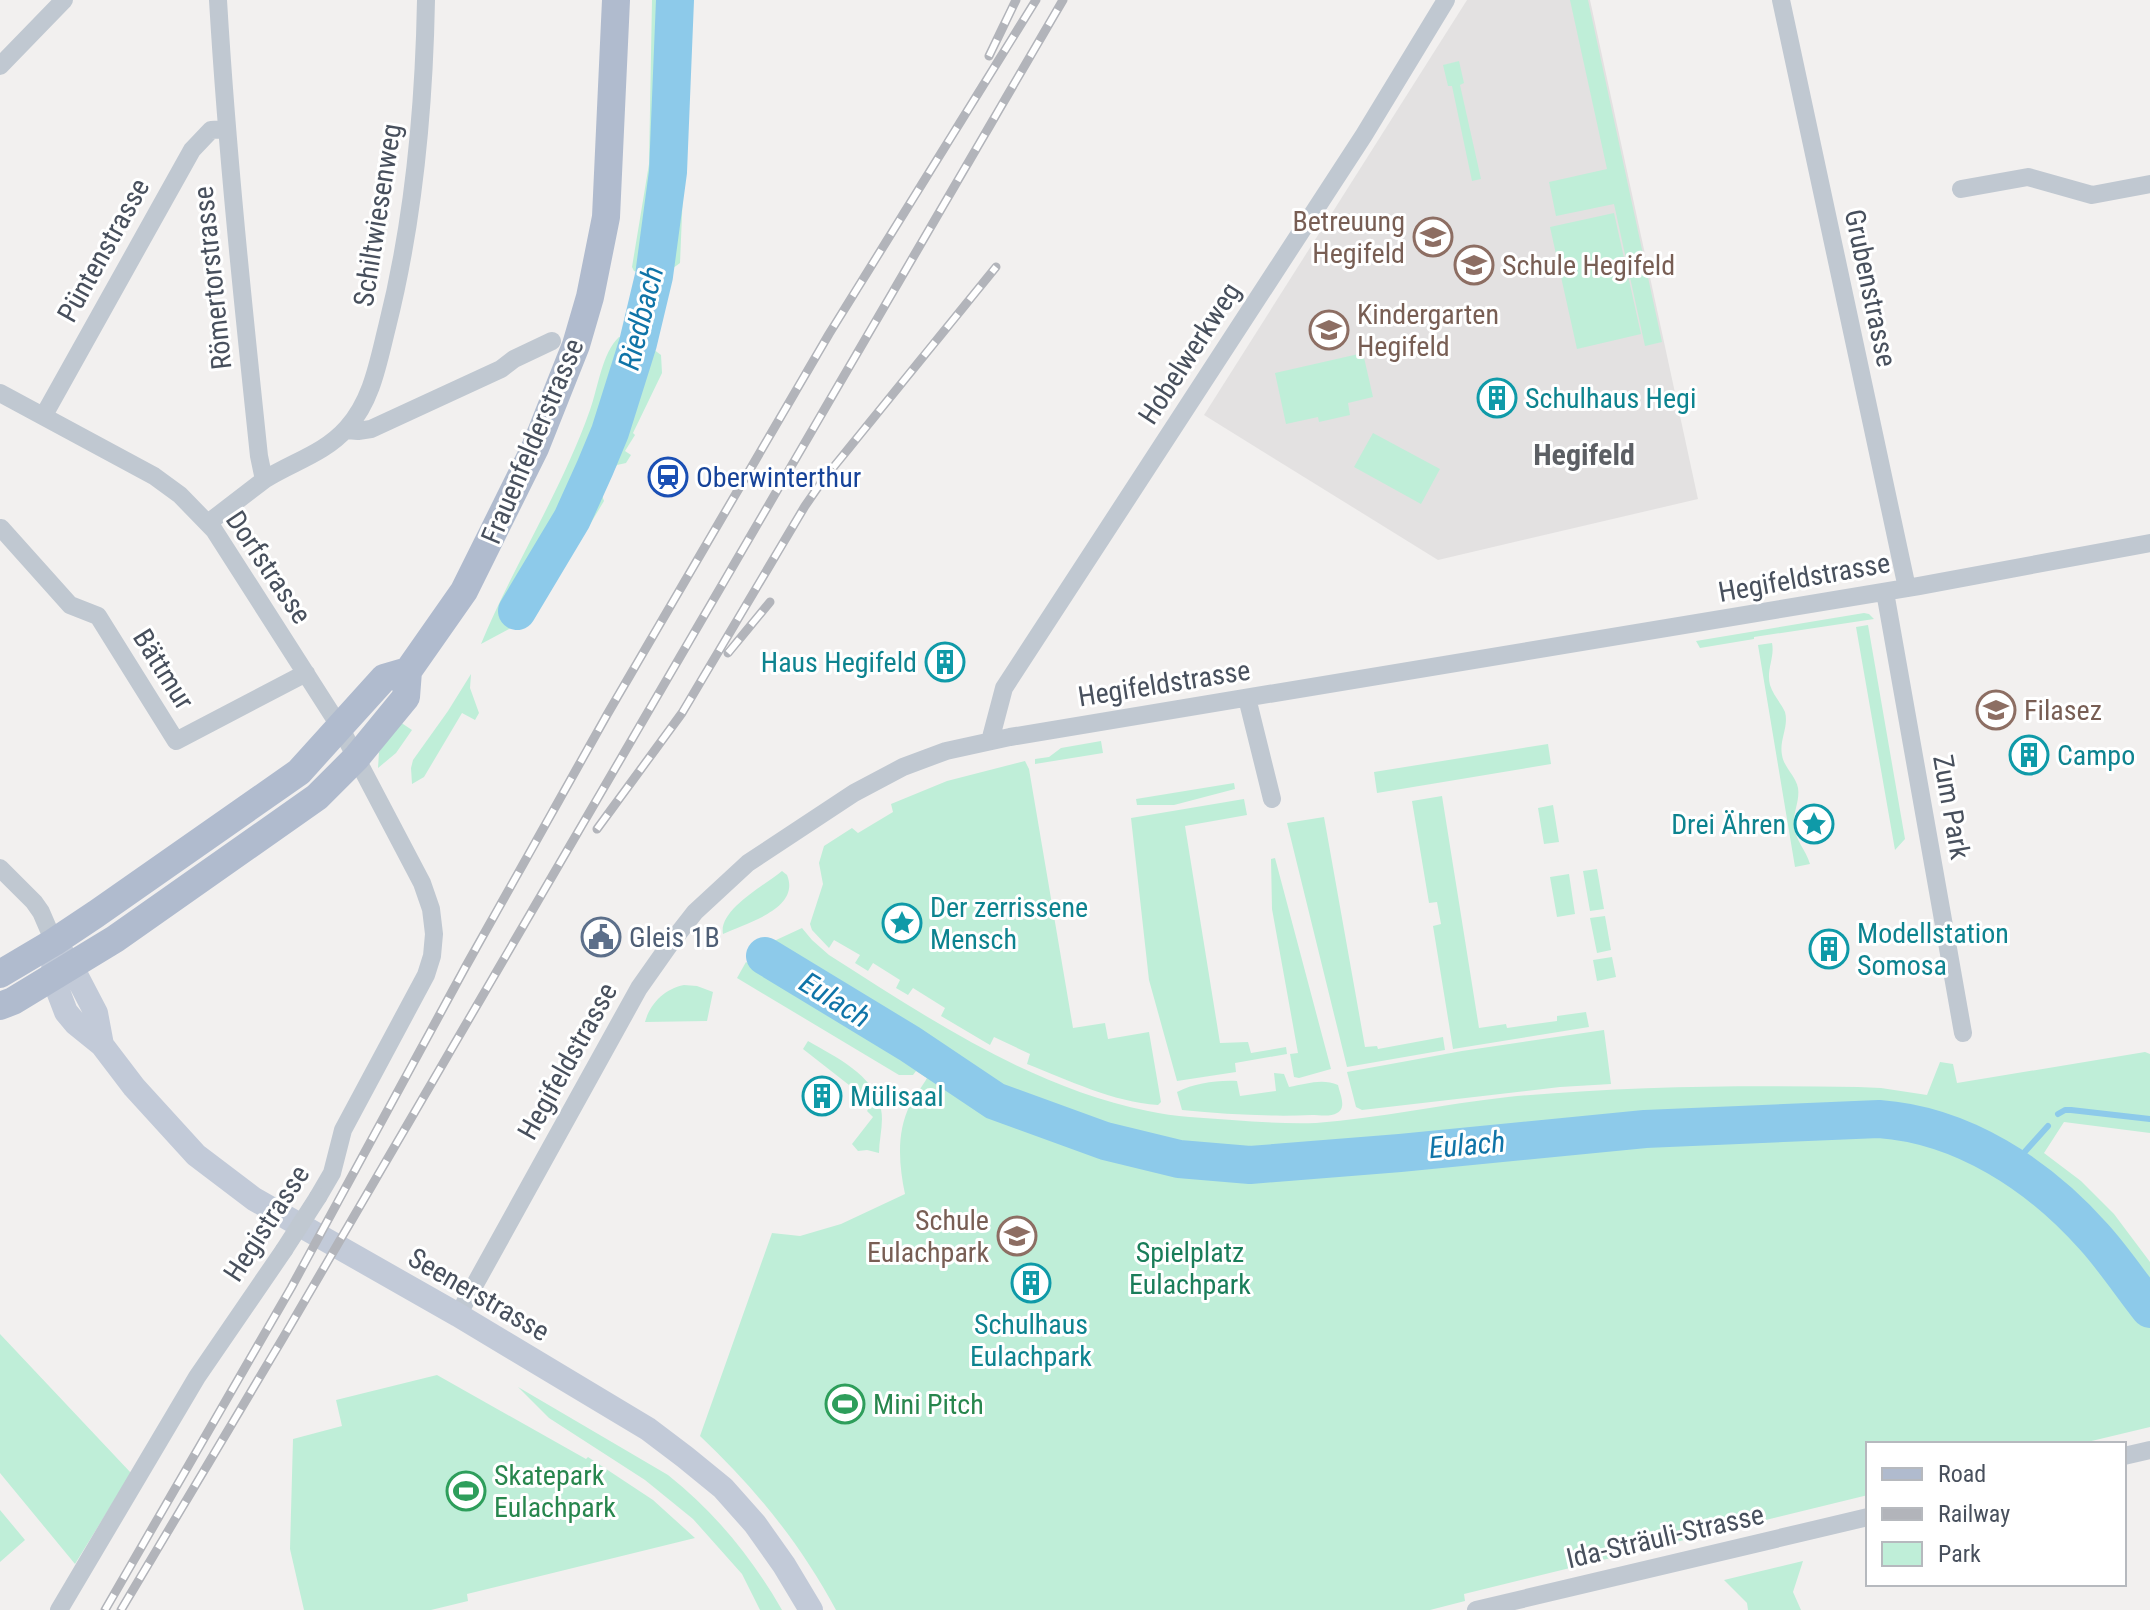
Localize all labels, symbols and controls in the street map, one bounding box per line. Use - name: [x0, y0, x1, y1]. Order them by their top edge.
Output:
- street label: Schiltwiesenweg: [347, 121, 408, 309]
- street label: Püntenstrasse: [51, 173, 156, 328]
- street label: Römertorstrasse: [186, 185, 239, 371]
- place label: Betreuung Hegifeld: [1292, 205, 1405, 270]
- street label: Grubenstrasse: [1838, 206, 1903, 370]
- school or university icon: Betreuung Hegifeld: [1412, 216, 1454, 258]
- school or university icon: Schule Hegifeld: [1453, 244, 1495, 286]
- place label: Schule Hegifeld: [1502, 249, 1675, 282]
- water label: Riedbach: [611, 262, 670, 374]
- street label: Hobelwerkweg: [1131, 276, 1247, 430]
- place label: Kindergarten Hegifeld: [1357, 298, 1499, 363]
- school or university icon: Kindergarten Hegifeld: [1308, 309, 1350, 351]
- street label: Frauenfelderstrasse: [474, 334, 591, 549]
- building icon: Schulhaus Hegi: [1476, 377, 1518, 419]
- place label: Schulhaus Hegi: [1525, 382, 1696, 415]
- district label: Hegifeld: [1533, 437, 1635, 472]
- station icon: Oberwinterthur: [647, 456, 689, 498]
- place label: Oberwinterthur: [696, 461, 861, 494]
- street label: Dorfstrasse: [219, 505, 318, 630]
- street label: Hegifeldstrasse: [1716, 546, 1893, 609]
- street label: Bättmur: [126, 623, 201, 716]
- building icon: Haus Hegifeld: [924, 641, 966, 683]
- place label: Haus Hegifeld: [761, 646, 917, 679]
- street label: Hegifeldstrasse: [1076, 654, 1252, 713]
- school or university icon: Filasez: [1975, 689, 2017, 731]
- place label: Filasez: [2024, 694, 2102, 727]
- building icon: Campo: [2008, 734, 2050, 776]
- place label: Campo: [2057, 739, 2135, 772]
- street label: Zum Park: [1926, 752, 1977, 862]
- place icon: Drei Ähren: [1793, 803, 1835, 845]
- place label: Drei Ähren: [1671, 808, 1786, 841]
- place label: Der zerrissene Mensch: [930, 891, 1088, 956]
- place icon: Der zerrissene Mensch: [881, 902, 923, 944]
- public building icon: Gleis 1B: [580, 916, 622, 958]
- place label: Modellstation Somosa: [1857, 917, 2009, 982]
- place label: Gleis 1B: [629, 921, 720, 954]
- building icon: Modellstation Somosa: [1808, 928, 1850, 970]
- water label: Eulach: [794, 964, 877, 1035]
- street label: Hegifeldstrasse: [511, 977, 624, 1145]
- building icon: Mülisaal: [801, 1075, 843, 1117]
- place label: Mülisaal: [850, 1080, 944, 1113]
- water label: Eulach: [1427, 1124, 1507, 1165]
- street label: Hegistrasse: [217, 1159, 316, 1288]
- place label: Schule Eulachpark: [867, 1204, 989, 1269]
- school or university icon: Schule Eulachpark: [996, 1215, 1038, 1257]
- park label: Spielplatz Eulachpark: [1129, 1236, 1251, 1301]
- street label: Seenerstrasse: [402, 1241, 555, 1348]
- building icon: Schulhaus Eulachpark: [1010, 1262, 1052, 1304]
- place label: Schulhaus Eulachpark: [970, 1308, 1092, 1373]
- sports icon: Mini Pitch: [824, 1383, 866, 1425]
- place label: Mini Pitch: [873, 1388, 984, 1421]
- legend: [1866, 1442, 2126, 1586]
- place label: Skatepark Eulachpark: [494, 1459, 616, 1524]
- text: Road: [1938, 1460, 1986, 1488]
- sports icon: Skatepark Eulachpark: [445, 1470, 487, 1512]
- street label: Ida-Sträuli-Strasse: [1563, 1498, 1767, 1575]
- text: Railway: [1938, 1500, 2010, 1528]
- text: Park: [1938, 1540, 1981, 1568]

